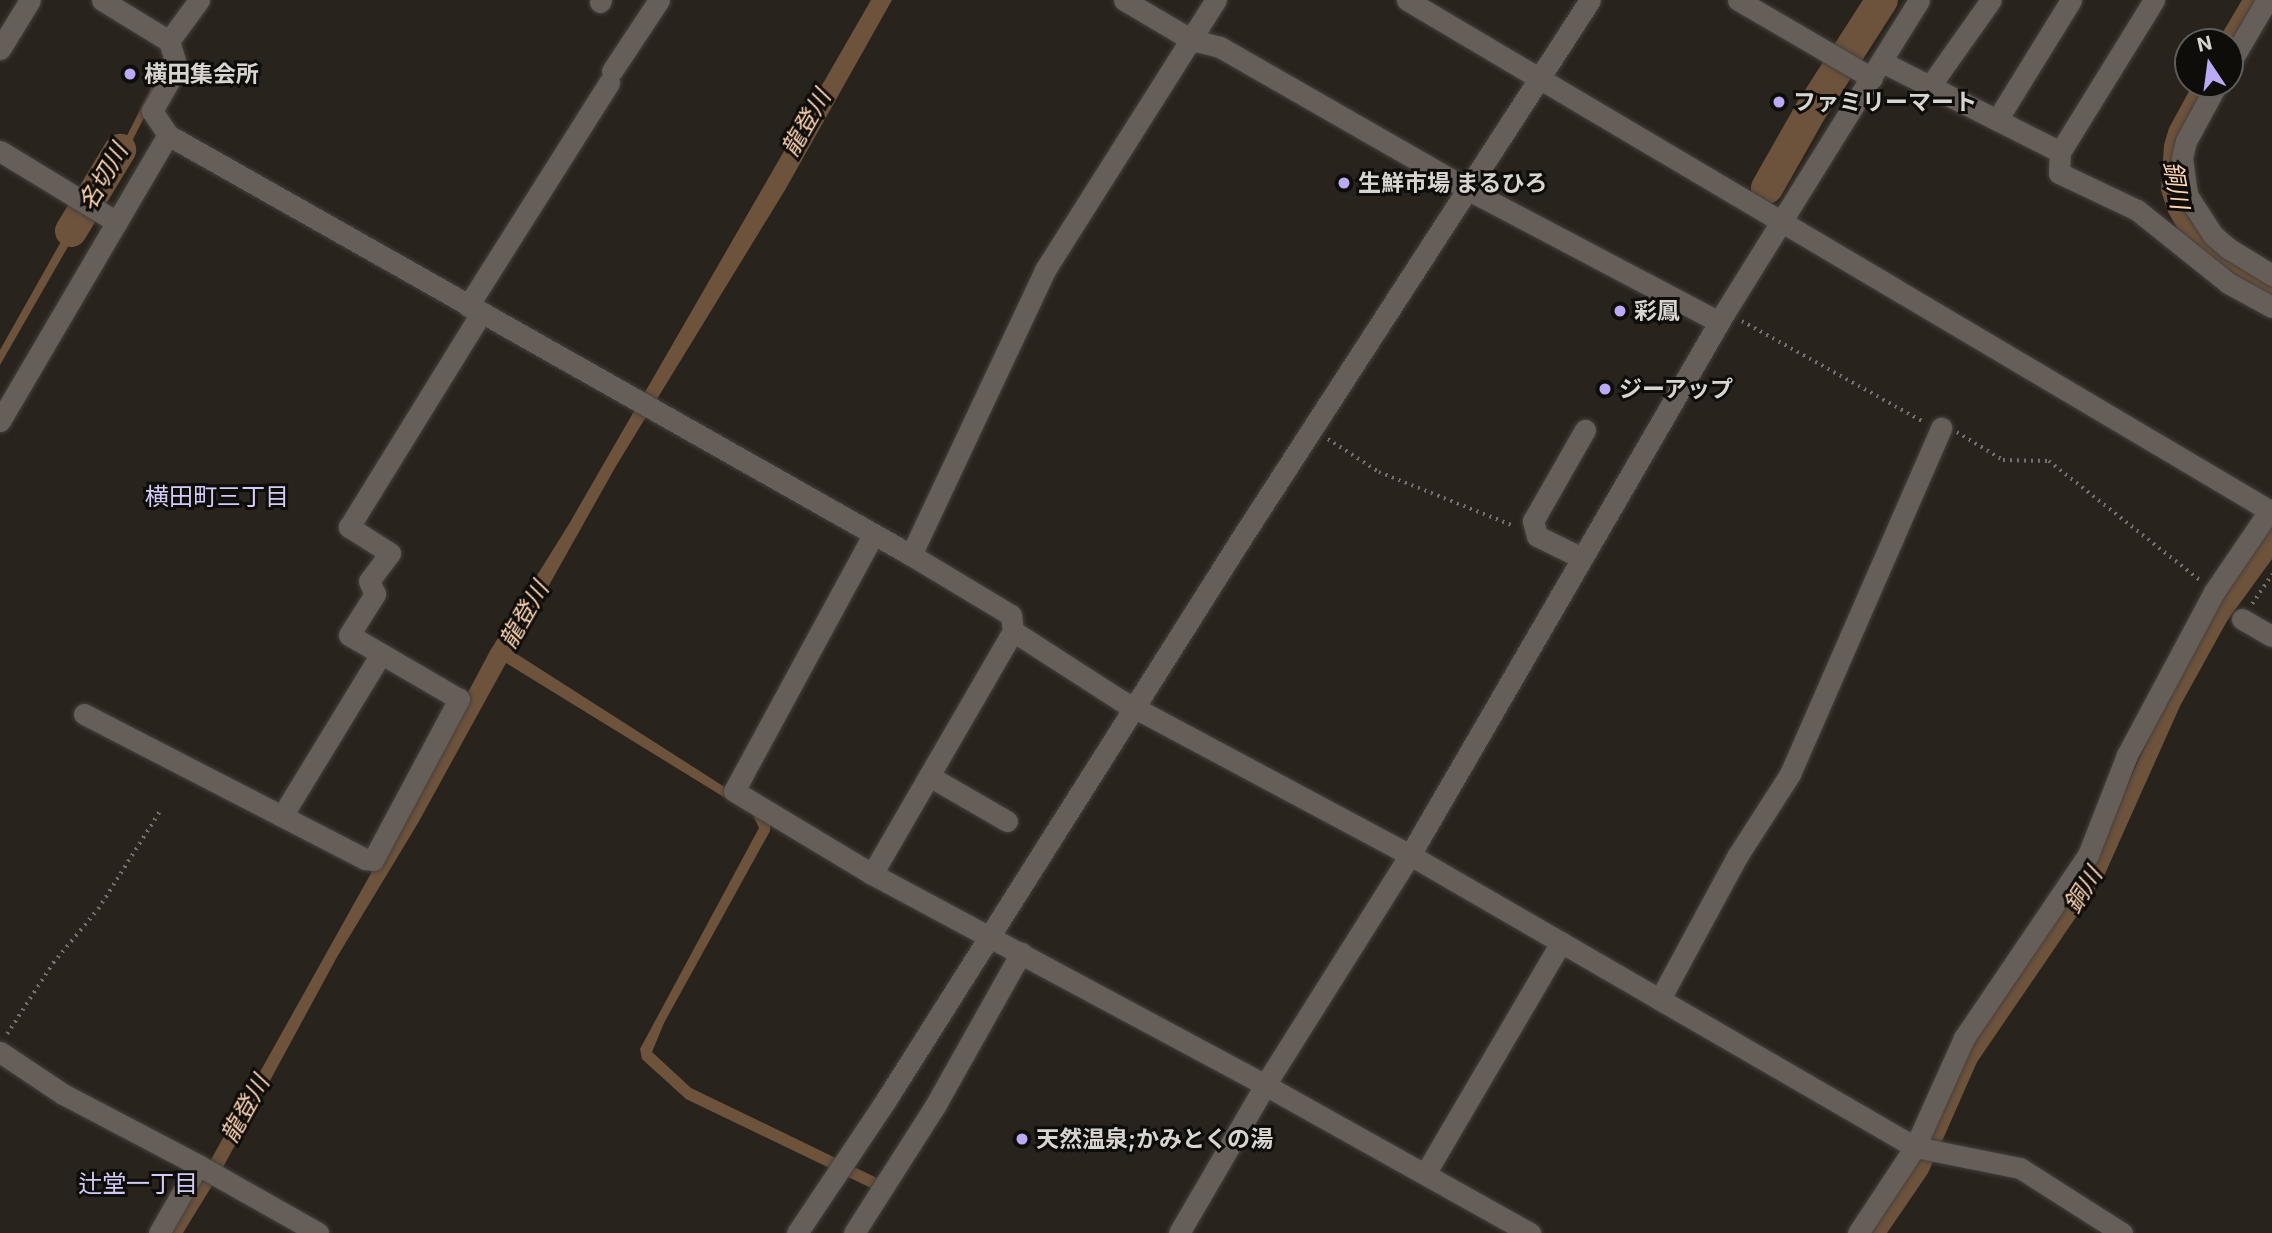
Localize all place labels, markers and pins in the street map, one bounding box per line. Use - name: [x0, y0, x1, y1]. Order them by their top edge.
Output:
- place label: 横田集会所: [144, 60, 259, 88]
- marker: 横田集会所: [122, 66, 138, 82]
- place label: ファミリーマート: [1793, 88, 1977, 116]
- marker: ファミリーマート: [1771, 94, 1787, 110]
- place label: 生鮮市場 まるひろ: [1358, 169, 1547, 197]
- marker: 生鮮市場 まるひろ: [1336, 175, 1352, 191]
- place label: 彩鳳: [1634, 297, 1680, 325]
- marker: 彩鳳: [1612, 303, 1628, 319]
- place label: ジーアップ: [1619, 375, 1734, 403]
- marker: ジーアップ: [1597, 381, 1613, 397]
- place label: 天然温泉;かみとくの湯: [1036, 1125, 1274, 1153]
- marker: 天然温泉;かみとくの湯: [1014, 1131, 1030, 1147]

